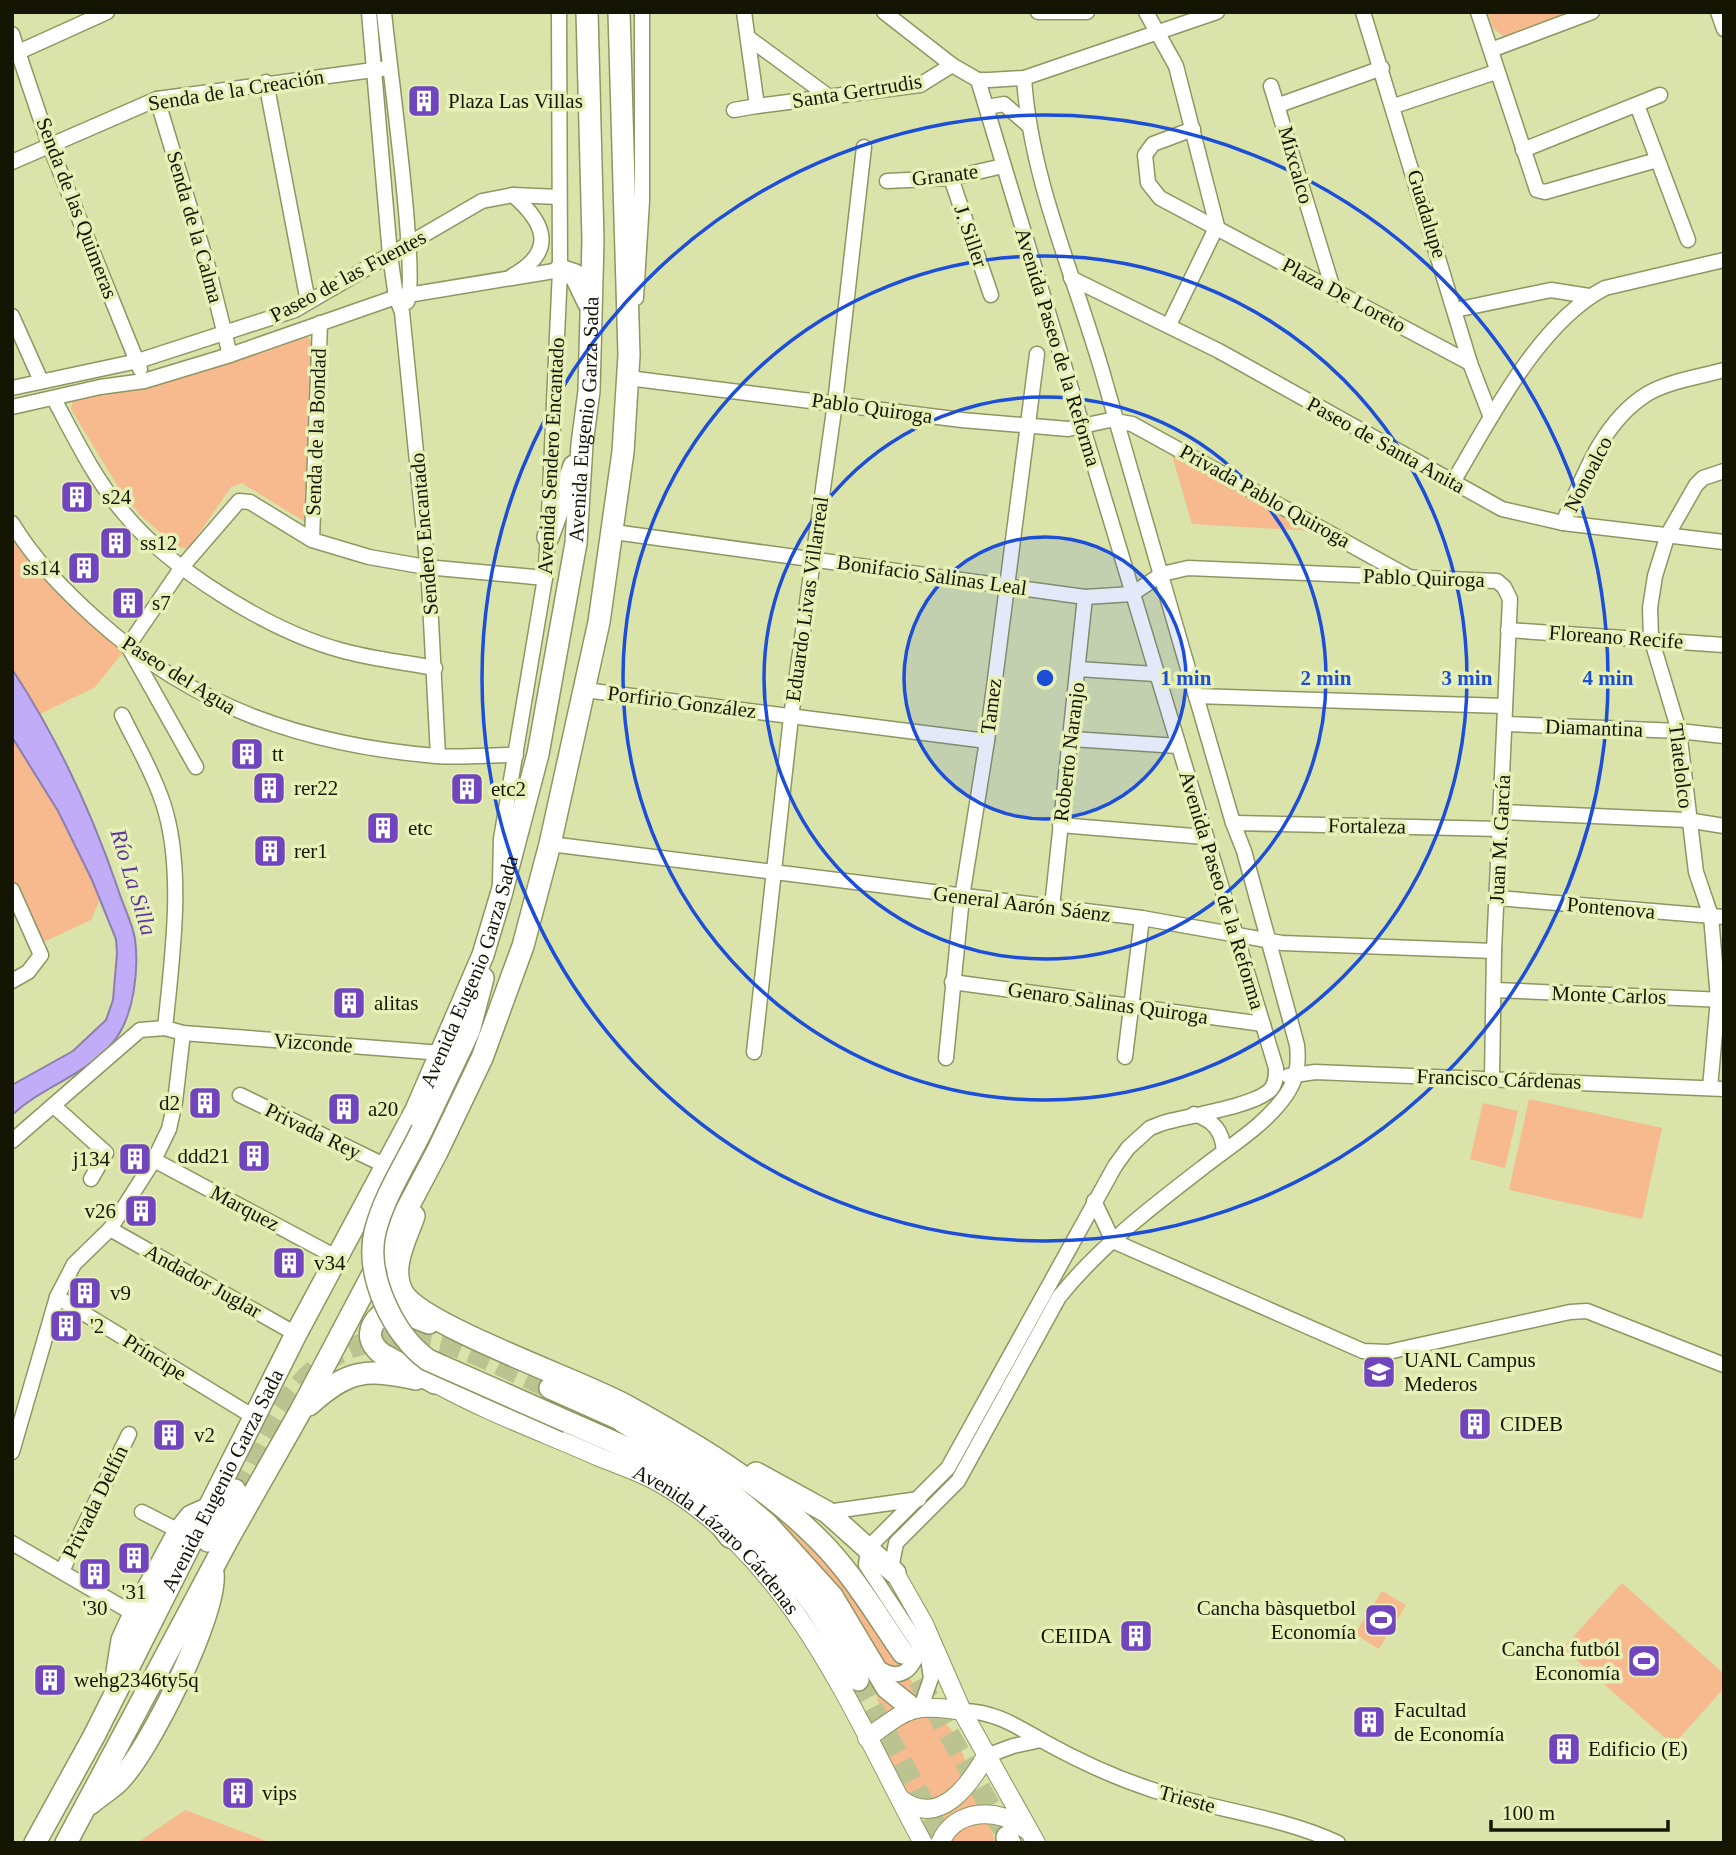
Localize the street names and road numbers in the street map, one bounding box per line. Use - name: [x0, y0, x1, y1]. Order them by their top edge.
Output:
- street label: Senda de la Creación: [146, 64, 326, 116]
- street label: Santa Gertrudis: [790, 69, 924, 113]
- street label: Senda de las Quimeras: [31, 114, 123, 302]
- street label: Mixcalco: [1274, 124, 1318, 206]
- street label: Senda de la Calma: [162, 148, 228, 306]
- street label: Granate: [911, 159, 979, 191]
- street label: Guadalupe: [1402, 167, 1452, 261]
- street label: J. Siller: [949, 202, 993, 270]
- street label: Paseo de las Fuentes: [266, 225, 430, 327]
- street label: Avenida Paseo de la Reforma: [1010, 225, 1106, 470]
- street label: Plaza De Loreto: [1278, 252, 1410, 338]
- street label: Avenida Eugenio Garza Sada: [564, 295, 604, 543]
- street label: Avenida Sendero Encantado: [533, 337, 569, 575]
- street label: Senda de la Bondad: [301, 347, 331, 516]
- street label: Pablo Quiroga: [810, 388, 935, 428]
- street label: Paseo de Santa Anita: [1303, 392, 1470, 499]
- street label: Nonoalco: [1559, 432, 1617, 516]
- street label: Privada Pablo Quiroga: [1176, 439, 1355, 553]
- street label: Sendero Encantado: [405, 452, 443, 616]
- street label: Eduardo Livas Villarreal: [781, 495, 833, 703]
- street label: Bonifacio Salinas Leal: [836, 550, 1029, 600]
- street label: Pablo Quiroga: [1363, 564, 1486, 592]
- street label: Floreano Recife: [1548, 620, 1684, 654]
- street label: Paseo del Agua: [118, 631, 241, 720]
- street label: Tamez: [976, 677, 1006, 735]
- street label: Porfirio González: [606, 681, 758, 723]
- street label: Roberto Naranjo: [1049, 681, 1089, 823]
- street label: Diamantina: [1545, 714, 1644, 742]
- street label: Tlatelolco: [1664, 722, 1698, 810]
- street label: Avenida Paseo de la Reforma: [1174, 768, 1270, 1013]
- street label: Juan M. García: [1485, 773, 1515, 904]
- street label: Fortaleza: [1328, 813, 1407, 839]
- street label: Avenida Eugenio Garza Sada: [415, 852, 523, 1091]
- street label: General Aarón Sáenz: [932, 881, 1112, 927]
- street label: Pontenova: [1566, 892, 1657, 924]
- street label: Genaro Salinas Quiroga: [1006, 977, 1210, 1029]
- street label: Monte Carlos: [1551, 981, 1667, 1009]
- street label: Vizconde: [273, 1028, 353, 1058]
- street label: Francisco Cárdenas: [1416, 1064, 1582, 1094]
- street label: Privada Rey: [261, 1098, 365, 1165]
- street label: Marquez: [206, 1180, 284, 1236]
- street label: Andador Juglar: [140, 1239, 266, 1323]
- street label: Príncipe: [119, 1328, 191, 1386]
- street label: Avenida Eugenio Garza Sada: [156, 1365, 289, 1596]
- street label: Privada Delfín: [57, 1441, 133, 1563]
- street label: Avenida Lázaro Cárdenas: [629, 1460, 804, 1619]
- street label: Trieste: [1156, 1780, 1218, 1818]

